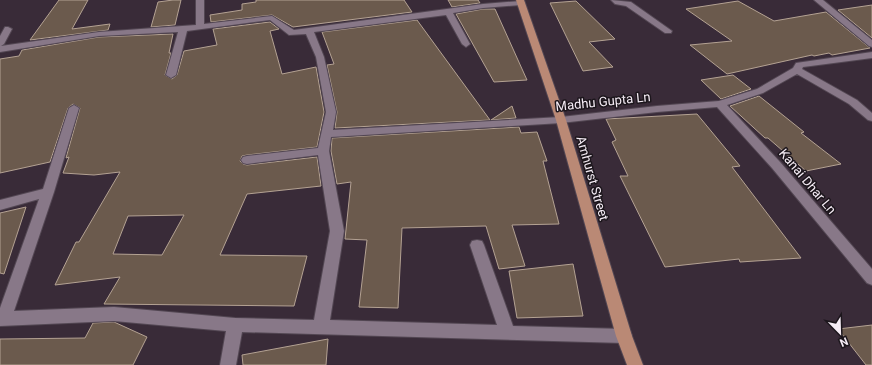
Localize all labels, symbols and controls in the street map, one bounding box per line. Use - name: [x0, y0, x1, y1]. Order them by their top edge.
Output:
- street label: Madhu Gupta Ln: [555, 89, 651, 114]
- street label: Amhurst Street: [573, 134, 612, 222]
- street label: Kanai Dhar Ln: [776, 146, 839, 217]
- north arrow: [820, 313, 860, 353]
- text: N: [837, 334, 850, 349]

